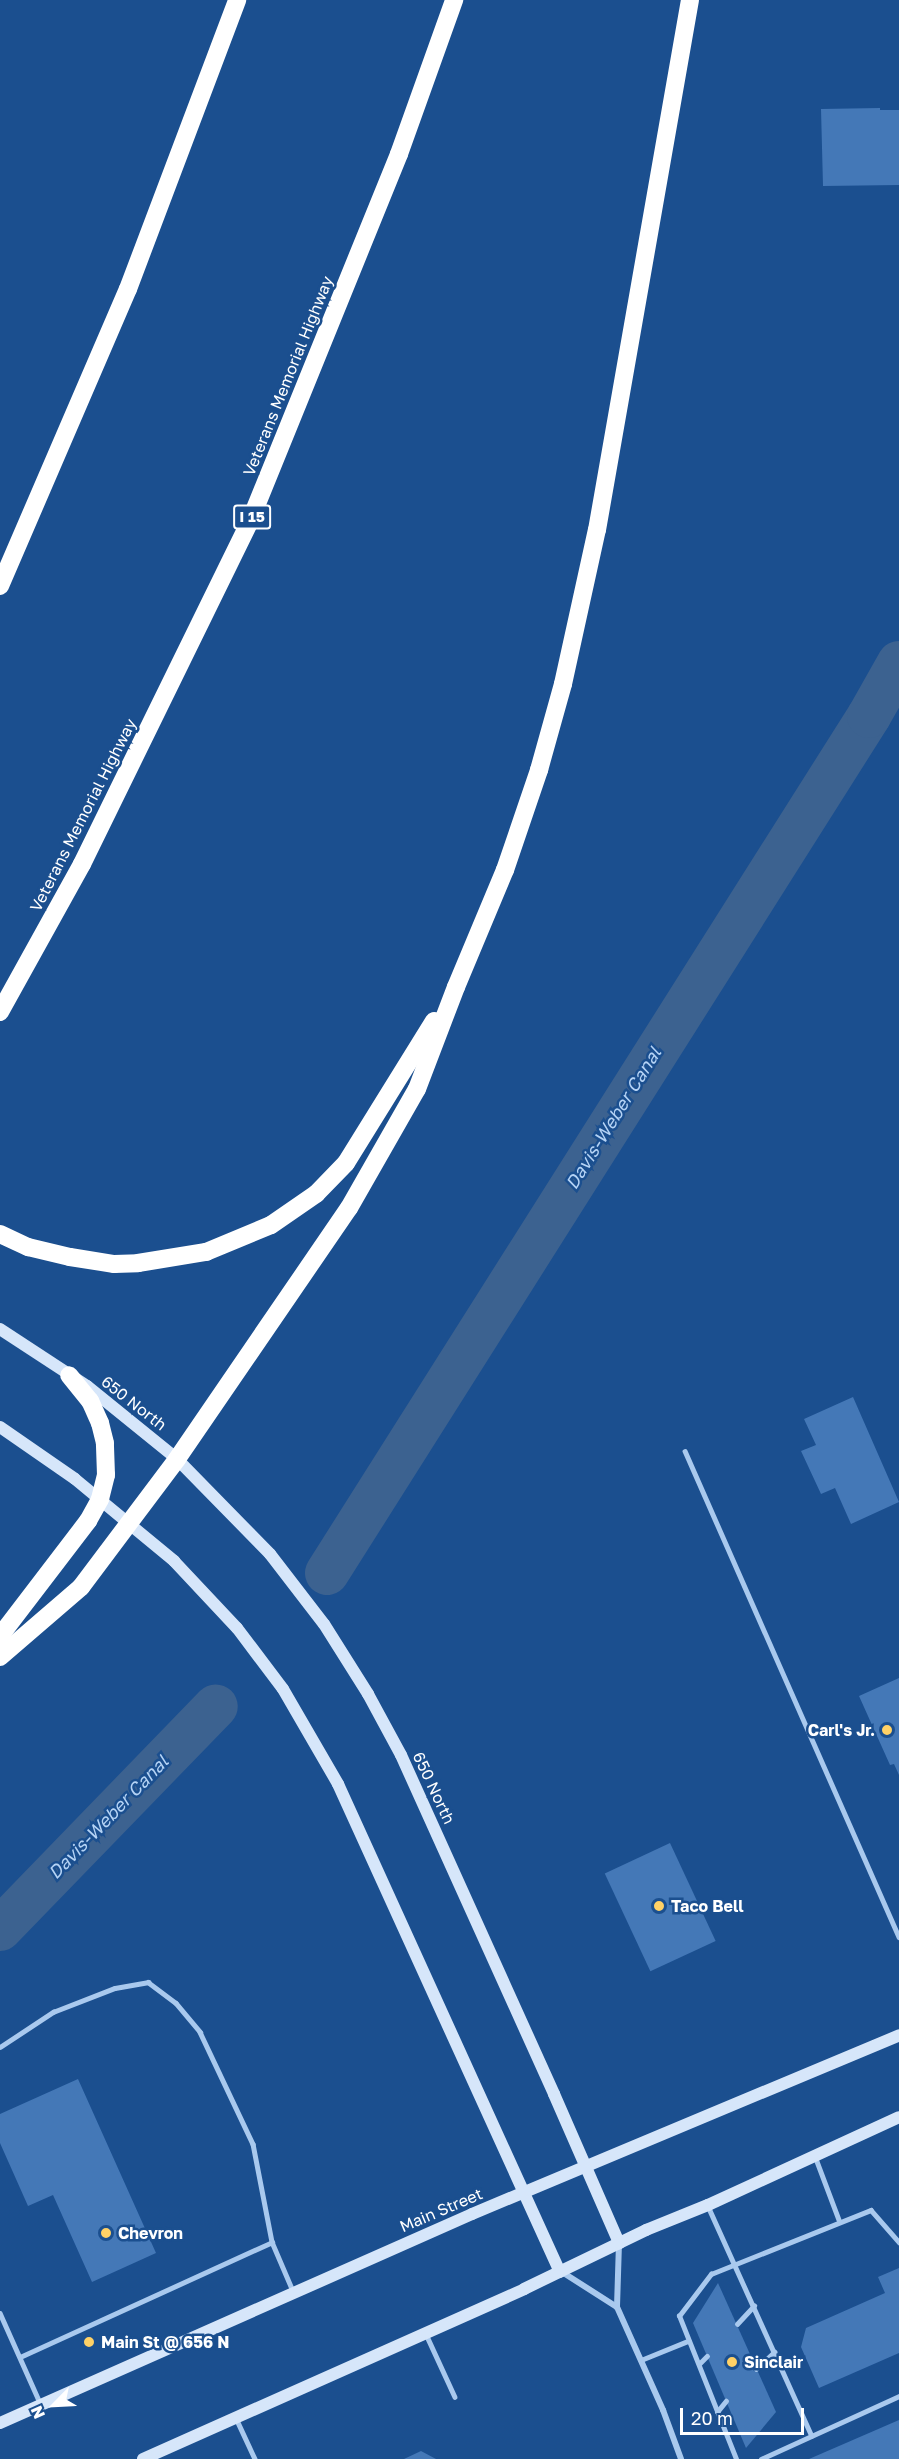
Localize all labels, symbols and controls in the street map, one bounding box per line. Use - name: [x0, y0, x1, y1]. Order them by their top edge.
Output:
- street label: Veterans Memorial Highway: [239, 273, 337, 479]
- road number: I 15: [232, 505, 272, 529]
- street label: Veterans Memorial Highway: [26, 715, 140, 915]
- water label: Davis-Weber Canal: [561, 1043, 665, 1193]
- street label: 650 North: [98, 1372, 170, 1434]
- place label: Carl's Jr.: [808, 1720, 875, 1740]
- marker: Carl's Jr.: [880, 1723, 894, 1737]
- street label: 650 North: [409, 1749, 459, 1827]
- water label: Davis-Weber Canal: [44, 1751, 172, 1883]
- place label: Taco Bell: [671, 1896, 744, 1916]
- marker: Taco Bell: [652, 1899, 666, 1913]
- street label: Main Street: [397, 2184, 485, 2236]
- place label: Chevron: [118, 2223, 183, 2243]
- marker: Chevron: [99, 2226, 113, 2240]
- place label: Main St @ 656 N: [101, 2332, 229, 2352]
- marker: Main St @ 656 N: [82, 2335, 96, 2349]
- place label: Sinclair: [744, 2352, 803, 2372]
- marker: Sinclair: [725, 2355, 739, 2369]
- north arrow: [24, 2375, 84, 2435]
- scale bar: [683, 2396, 808, 2434]
- text: N: [26, 2403, 49, 2422]
- text: 20 m: [691, 2407, 733, 2429]

